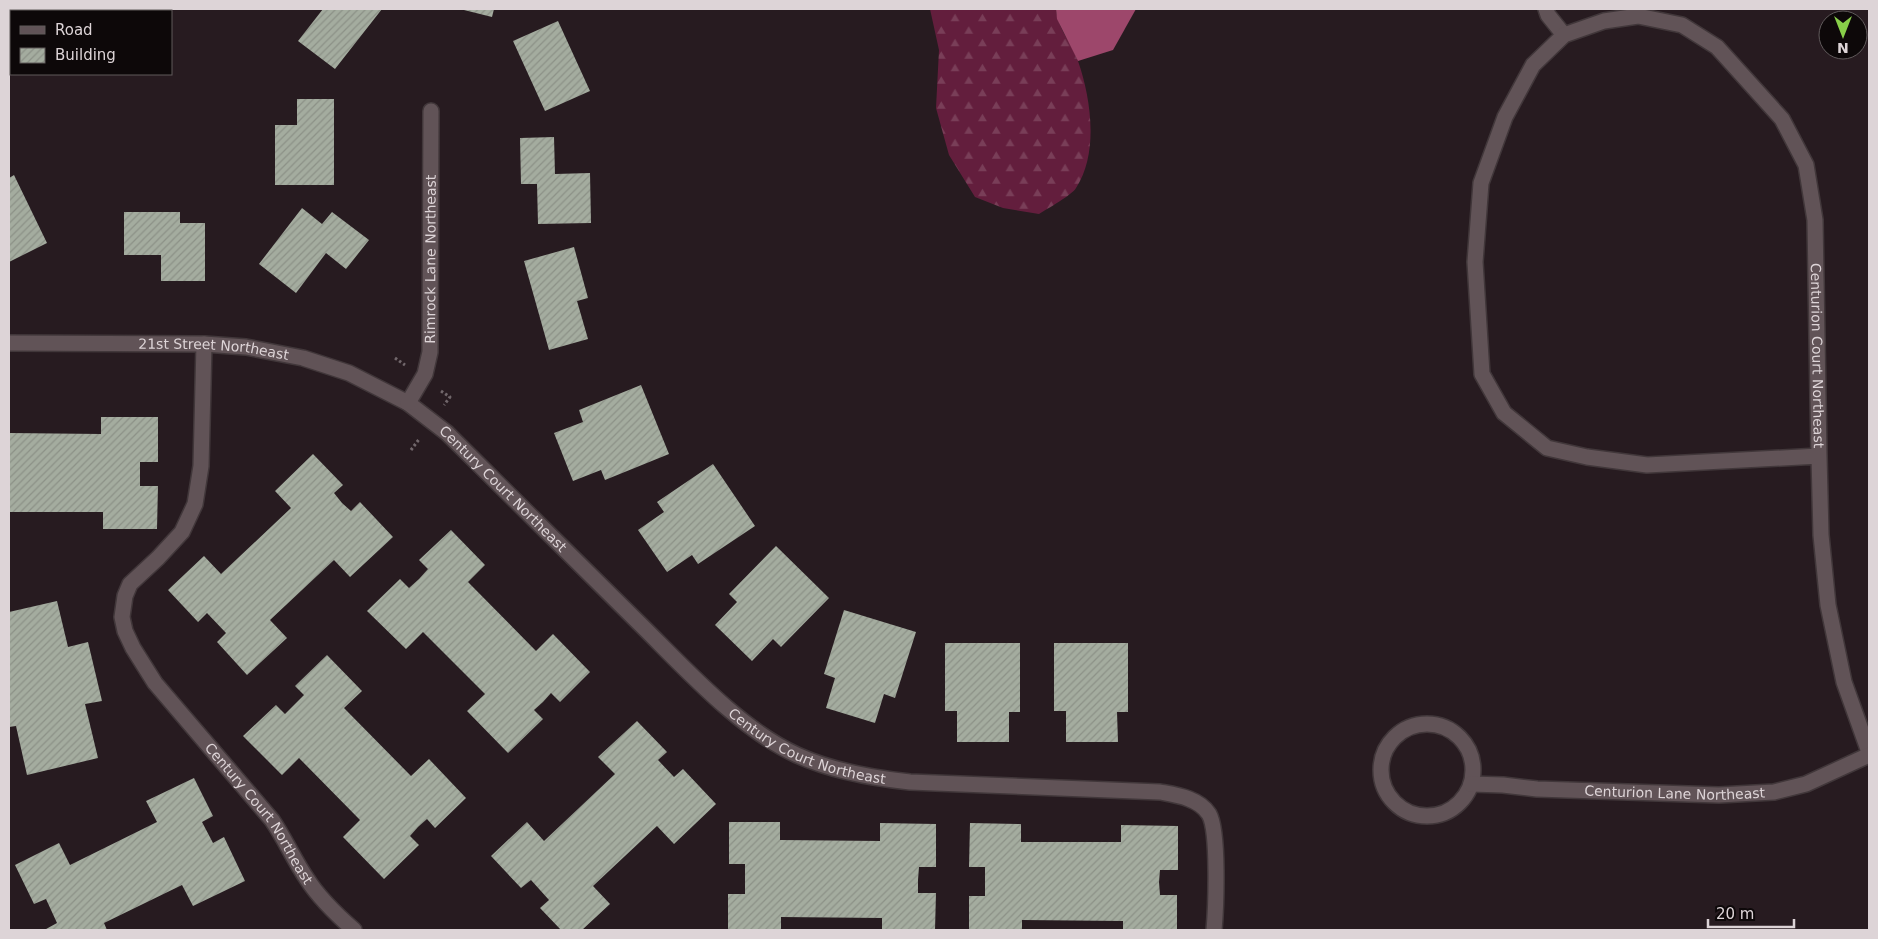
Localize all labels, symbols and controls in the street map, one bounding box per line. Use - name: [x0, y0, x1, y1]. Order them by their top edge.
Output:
- legend: [10, 10, 172, 75]
- north arrow: [1818, 10, 1868, 60]
- text: Road: [55, 21, 93, 39]
- text: N: [1837, 40, 1849, 56]
- text: Building: [55, 46, 116, 64]
- street label: Rimrock Lane Northeast: [422, 174, 439, 344]
- street label: Centurion Court Northeast: [1808, 263, 1827, 449]
- street label: 21st Street Northeast: [138, 336, 291, 363]
- street label: Century Court Northeast: [436, 422, 570, 555]
- street label: Century Court Northeast: [725, 705, 887, 787]
- street label: Century Court Northeast: [202, 740, 317, 888]
- street label: Centurion Lane Northeast: [1584, 783, 1766, 803]
- scale bar: [1708, 896, 1794, 928]
- text: 20 m: [1716, 905, 1754, 923]

